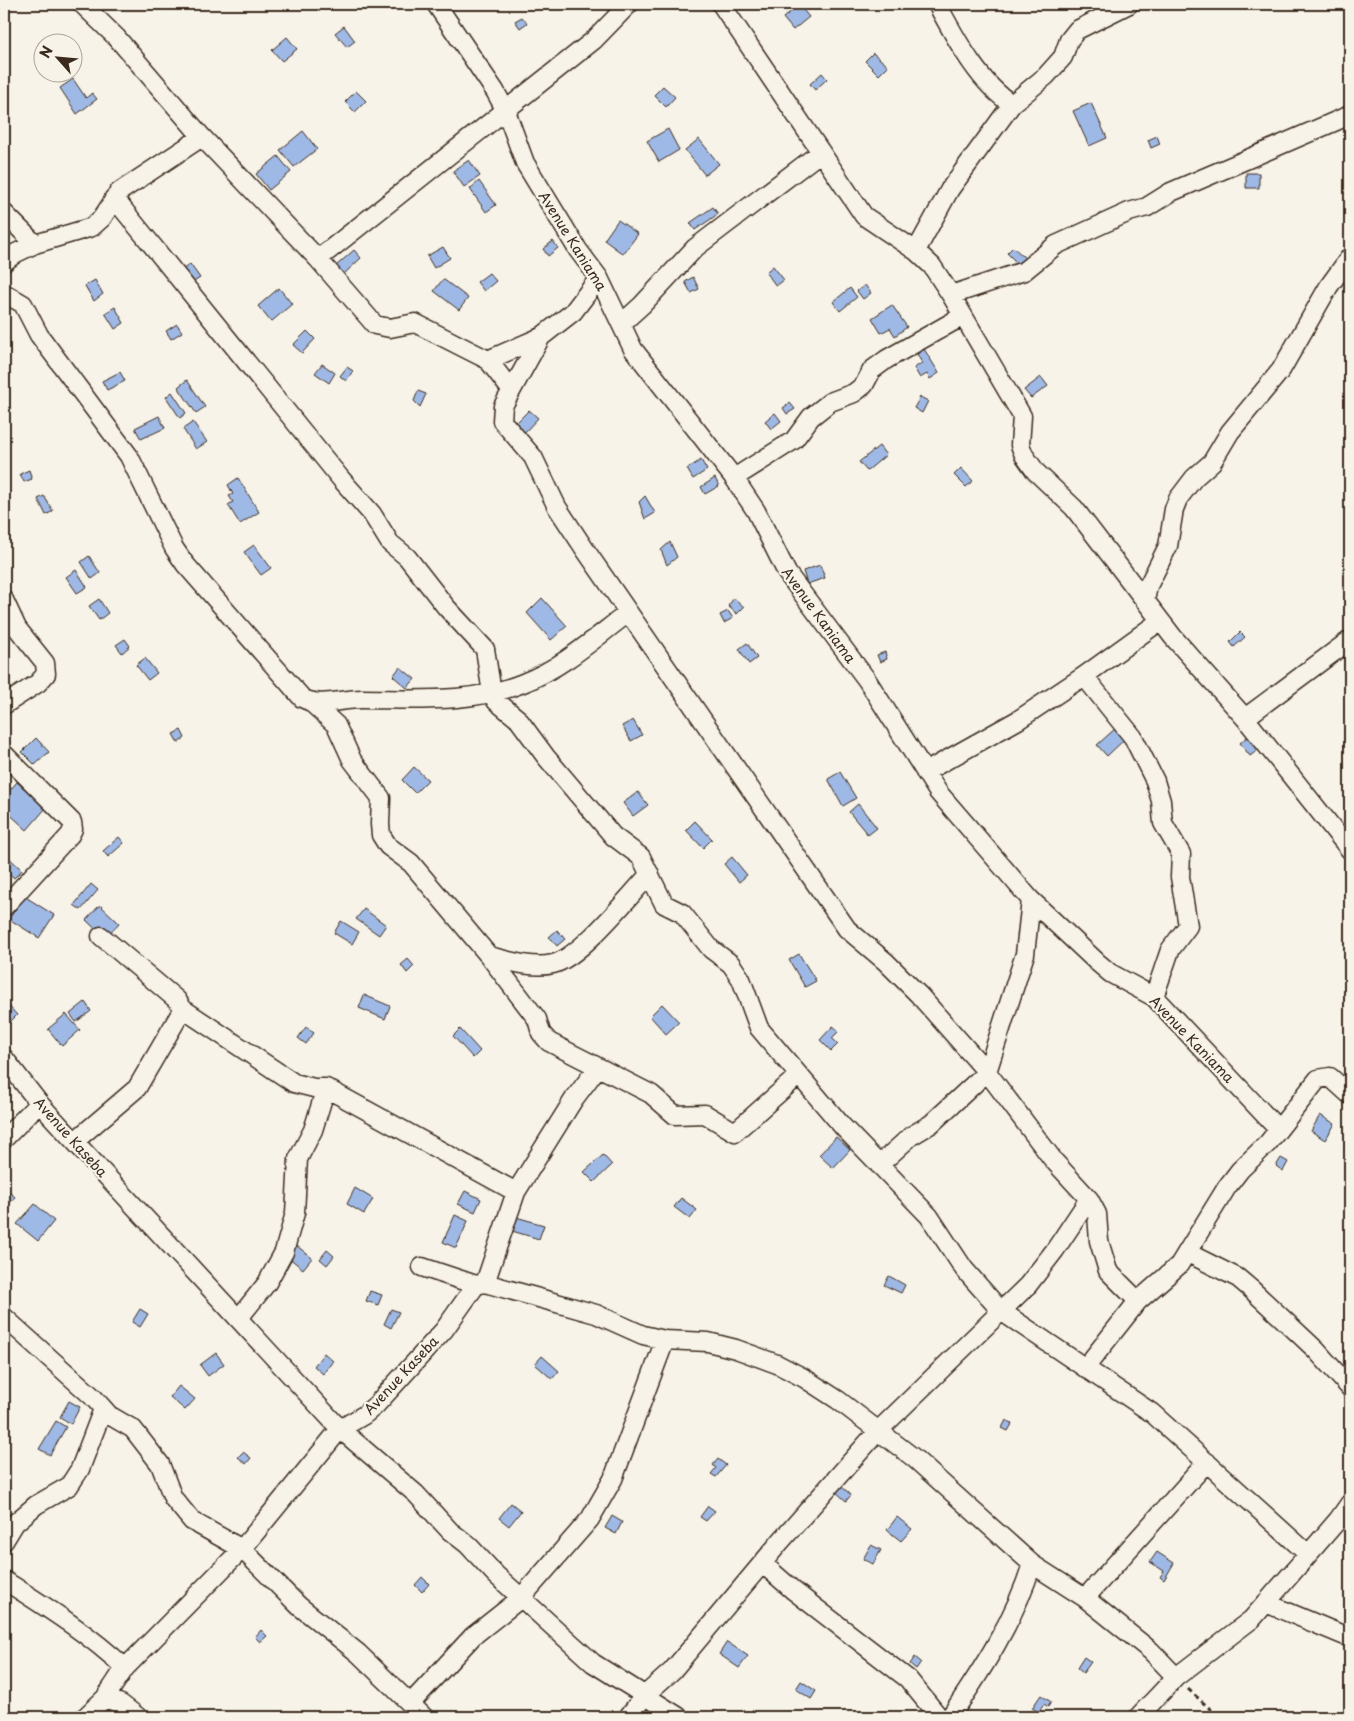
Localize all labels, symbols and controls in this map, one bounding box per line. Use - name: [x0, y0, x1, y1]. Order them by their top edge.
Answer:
- north arrow: [32, 32, 82, 82]
- text: N: [34, 42, 58, 62]
- street label: Avenue Kaniama: [534, 187, 612, 295]
- street label: Avenue Kaniama: [777, 563, 861, 667]
- street label: Avenue Kaniama: [1145, 991, 1239, 1087]
- street label: Avenue Kaseba: [29, 1092, 113, 1182]
- street label: Avenue Kaseba: [359, 1331, 443, 1419]

